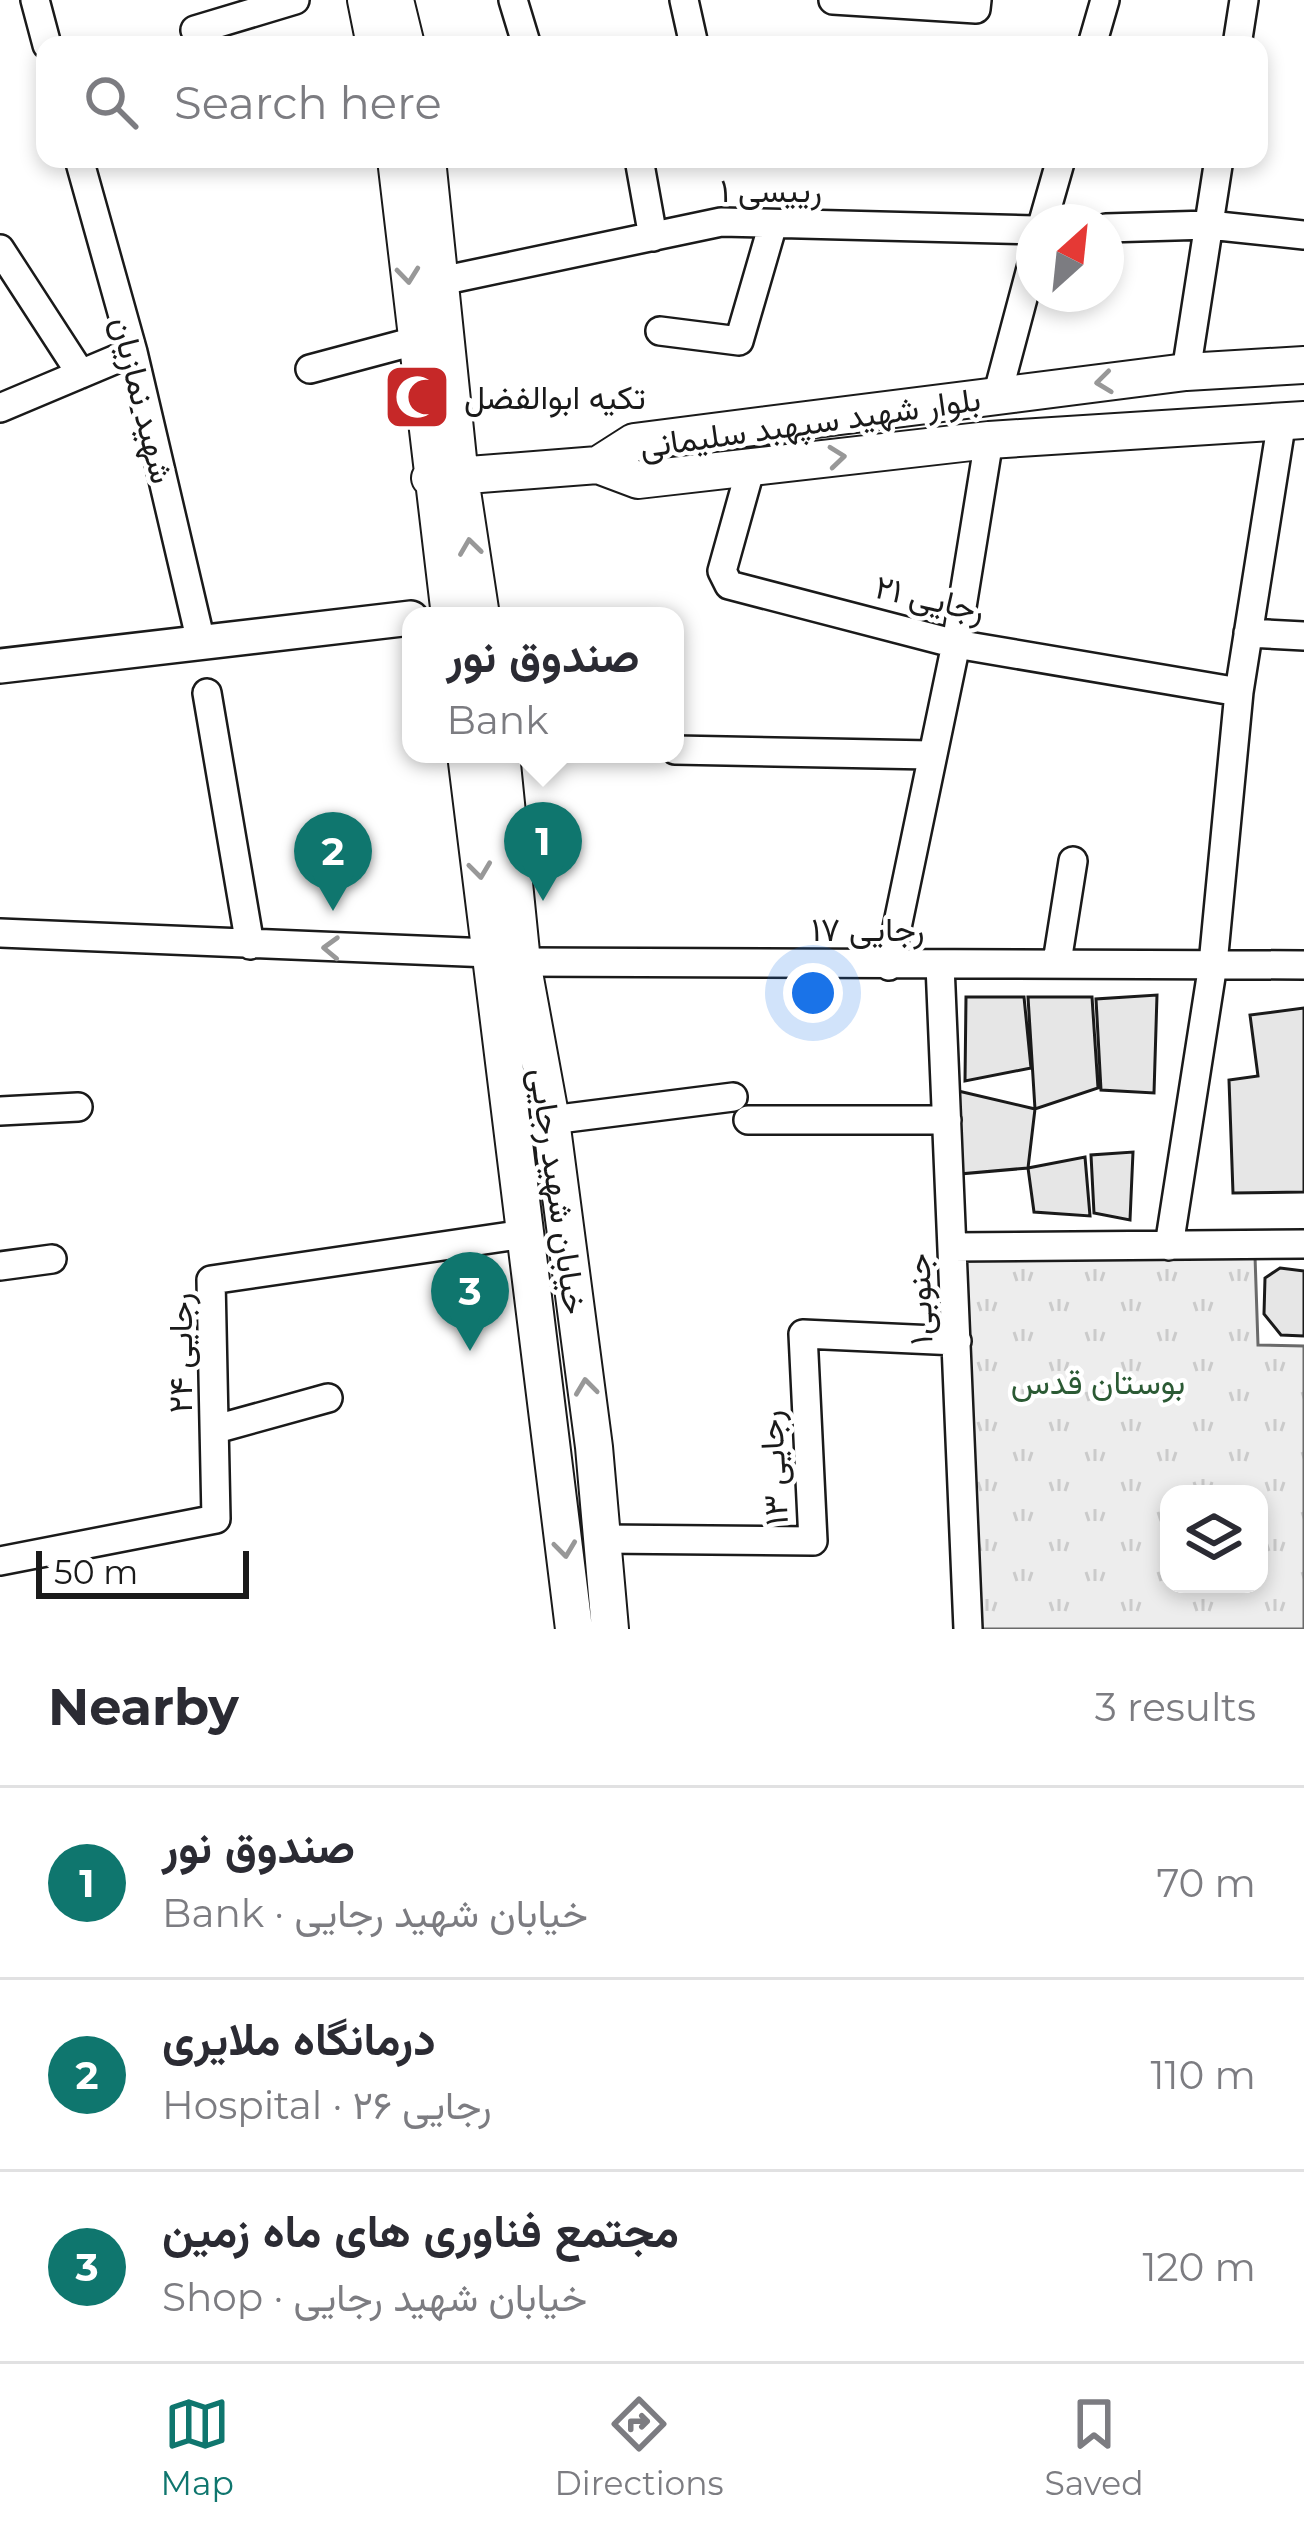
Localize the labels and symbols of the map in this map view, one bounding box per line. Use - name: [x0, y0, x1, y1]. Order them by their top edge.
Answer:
- street label: رییسی ۱: [720, 170, 822, 211]
- north arrow: [1016, 204, 1124, 312]
- one-way arrow: [395, 266, 420, 285]
- street label: شهید نمازیان: [102, 313, 183, 488]
- mosque icon: تکیه ابوالفضل: [382, 362, 452, 432]
- one-way arrow: [1094, 369, 1114, 395]
- place label: تکیه ابوالفضل: [464, 377, 646, 418]
- street label: بلوار شهید سپهبد سلیمانی: [637, 378, 983, 469]
- one-way arrow: [827, 444, 847, 470]
- one-way arrow: [459, 537, 484, 557]
- street label: رجایی ۲۱: [871, 566, 989, 631]
- pin: 1: [504, 802, 582, 901]
- pin: 2: [294, 812, 372, 911]
- one-way arrow: [466, 860, 492, 880]
- street label: رجایی ۱۷: [811, 909, 925, 950]
- one-way arrow: [321, 935, 340, 961]
- your location: [783, 963, 843, 1023]
- street label: خیابان شهید رجایی: [521, 1065, 596, 1317]
- pin: 3: [431, 1252, 509, 1351]
- street label: جنوبی۱: [897, 1252, 942, 1345]
- street label: رجایی ۲۴: [160, 1293, 201, 1413]
- park label: بوستان قدس: [1011, 1362, 1185, 1403]
- one-way arrow: [574, 1377, 600, 1397]
- street label: رجایی ۱۳: [750, 1409, 797, 1527]
- one-way arrow: [552, 1540, 577, 1559]
- scale bar: [36, 1545, 249, 1598]

